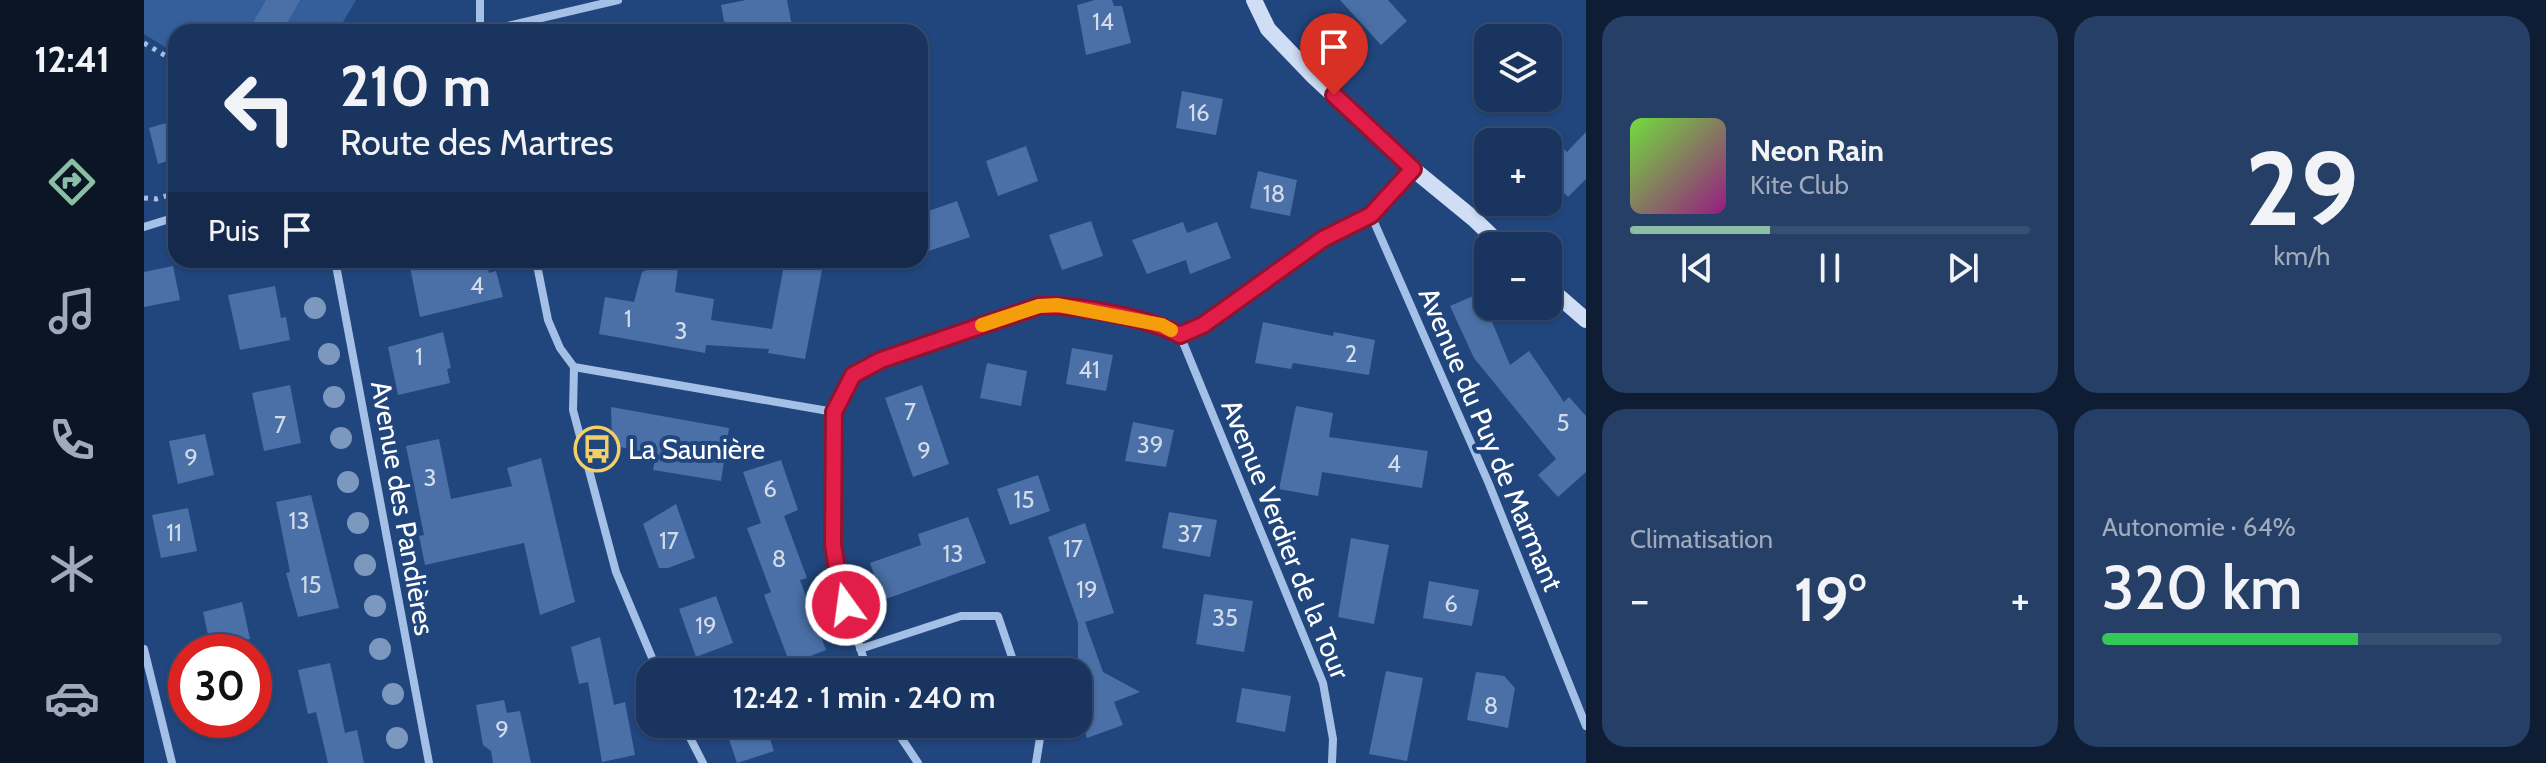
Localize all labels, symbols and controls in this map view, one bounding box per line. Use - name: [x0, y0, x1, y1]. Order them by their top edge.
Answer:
- house number: 14: [1092, 7, 1114, 36]
- pin: [1300, 13, 1368, 95]
- map controls: [1474, 24, 1562, 320]
- button: layers: [1474, 24, 1562, 112]
- icon: arrive: [1312, 25, 1356, 69]
- text: 12:41: [34, 37, 110, 81]
- text: 210 m: [340, 52, 491, 120]
- icon: left: [208, 56, 312, 160]
- house number: 16: [1188, 98, 1210, 127]
- text: Route des Martres: [340, 120, 614, 164]
- text: 29: [2245, 125, 2359, 251]
- button: +: [1474, 128, 1562, 216]
- text: Neon Rain: [1750, 132, 1884, 169]
- icon: directions: [44, 154, 100, 210]
- text: Kite Club: [1750, 169, 1849, 201]
- house number: 18: [1263, 179, 1285, 208]
- icon: arrive: [275, 208, 319, 252]
- text: Puis: [208, 212, 259, 249]
- button: −: [1474, 232, 1562, 320]
- text: km/h: [2274, 240, 2330, 272]
- icon: previous: [1675, 246, 1719, 290]
- icon: pause: [1808, 246, 1852, 290]
- icon: next: [1941, 246, 1985, 290]
- house number: 4: [470, 271, 484, 300]
- street label: Avenue du Puy de Marmant: [1412, 282, 1570, 596]
- icon: music: [44, 283, 100, 339]
- house number: 1: [624, 304, 632, 333]
- house number: 3: [675, 316, 687, 345]
- house number: 2: [1345, 339, 1357, 368]
- house number: 1: [415, 342, 423, 371]
- house number: 41: [1078, 355, 1100, 384]
- street label: Avenue des Pandières: [364, 378, 442, 638]
- street label: Avenue Verdier de la Tour: [1214, 394, 1358, 684]
- house number: 7: [904, 397, 916, 426]
- house number: 5: [1557, 408, 1569, 437]
- house number: 7: [274, 410, 286, 439]
- icon: phone: [44, 412, 100, 468]
- bus stop icon: La Saunière: [573, 425, 621, 473]
- house number: 39: [1137, 430, 1163, 459]
- place label: La Saunière: [628, 432, 765, 466]
- house number: 9: [917, 436, 931, 465]
- house number: 9: [184, 443, 198, 472]
- house number: 4: [1387, 449, 1401, 478]
- house number: 3: [424, 463, 436, 492]
- house number: 6: [763, 474, 777, 503]
- house number: 15: [1014, 485, 1034, 514]
- house number: 13: [289, 506, 309, 535]
- text: Autonomie · 64%: [2102, 511, 2296, 543]
- house number: 11: [166, 518, 182, 547]
- house number: 37: [1177, 519, 1203, 548]
- text: Climatisation: [1630, 523, 1773, 555]
- house number: 17: [659, 526, 679, 555]
- house number: 17: [1063, 534, 1083, 563]
- house number: 13: [943, 539, 963, 568]
- icon: climate: [44, 541, 100, 597]
- house number: 8: [772, 544, 786, 573]
- text: 320 km: [2102, 551, 2302, 624]
- position arrow: [804, 563, 888, 647]
- text: 19°: [1794, 563, 1866, 636]
- house number: 15: [301, 570, 321, 599]
- text: −: [1630, 573, 1649, 626]
- text: +: [2011, 573, 2030, 626]
- house number: 19: [1076, 575, 1098, 604]
- house number: 6: [1444, 589, 1458, 618]
- house number: 35: [1212, 603, 1238, 632]
- house number: 19: [695, 611, 717, 640]
- speed limit sign: 30: [168, 634, 272, 738]
- icon: car: [44, 670, 100, 726]
- text: 12:42 · 1 min · 240 m: [733, 679, 995, 716]
- house number: 8: [1484, 691, 1498, 720]
- house number: 9: [495, 715, 509, 744]

